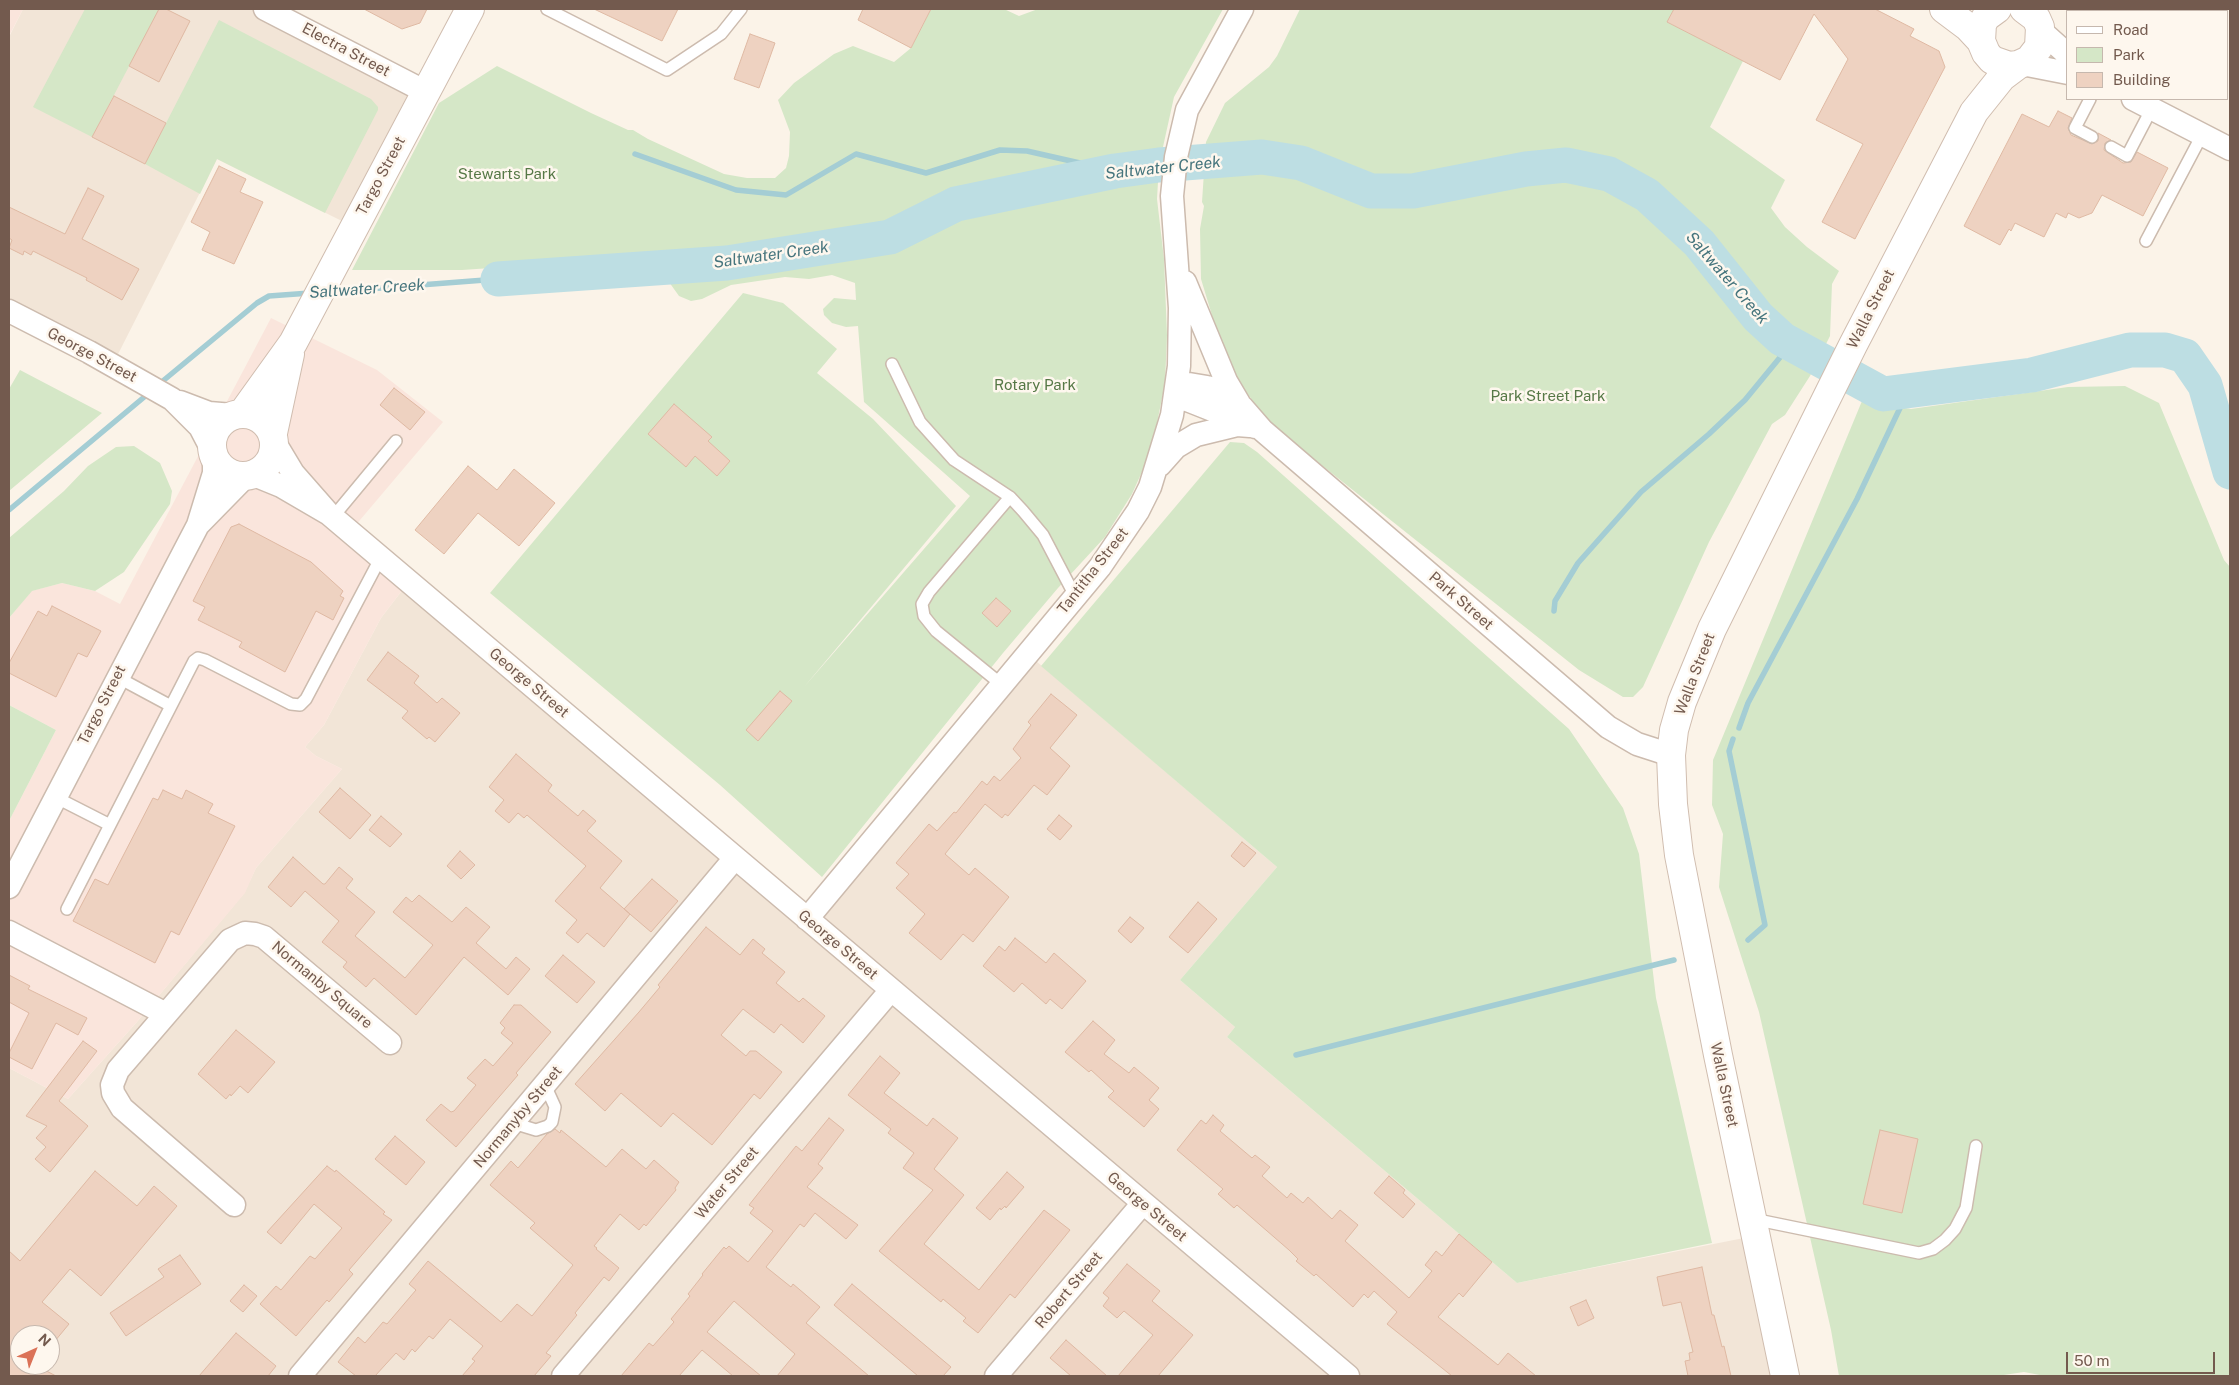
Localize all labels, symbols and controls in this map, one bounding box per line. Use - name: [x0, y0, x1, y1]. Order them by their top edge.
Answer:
- legend: [2066, 10, 2229, 100]
- street label: Electra Street: [299, 19, 393, 81]
- text: Road: [2113, 21, 2149, 38]
- text: Park: [2113, 46, 2145, 63]
- text: Building: [2113, 71, 2171, 88]
- street label: Targo Street: [353, 133, 409, 219]
- water label: Saltwater Creek: [1104, 152, 1222, 184]
- park label: Stewarts Park: [458, 165, 556, 183]
- water label: Saltwater Creek: [1682, 228, 1772, 328]
- water label: Saltwater Creek: [712, 237, 830, 273]
- street label: Walla Street: [1843, 266, 1899, 352]
- water label: Saltwater Creek: [308, 275, 426, 303]
- street label: George Street: [44, 324, 140, 386]
- park label: Rotary Park: [994, 376, 1076, 394]
- park label: Park Street Park: [1490, 387, 1606, 405]
- street label: Tantitha Street: [1054, 524, 1132, 618]
- street label: Park Street: [1425, 568, 1497, 634]
- street label: Walla Street: [1671, 630, 1719, 718]
- street label: George Street: [485, 644, 573, 722]
- street label: Targo Street: [74, 662, 130, 748]
- street label: George Street: [794, 906, 882, 984]
- street label: Normanby Square: [268, 938, 376, 1032]
- street label: Walla Street: [1706, 1041, 1742, 1129]
- street label: Normanyby Street: [470, 1062, 566, 1172]
- street label: Water Street: [691, 1143, 763, 1223]
- street label: George Street: [1103, 1168, 1191, 1246]
- street label: Robert Street: [1032, 1248, 1106, 1332]
- north arrow: [10, 1325, 60, 1375]
- text: N: [35, 1330, 54, 1349]
- scale bar: [2069, 1342, 2218, 1374]
- text: 50 m: [2074, 1352, 2109, 1369]

